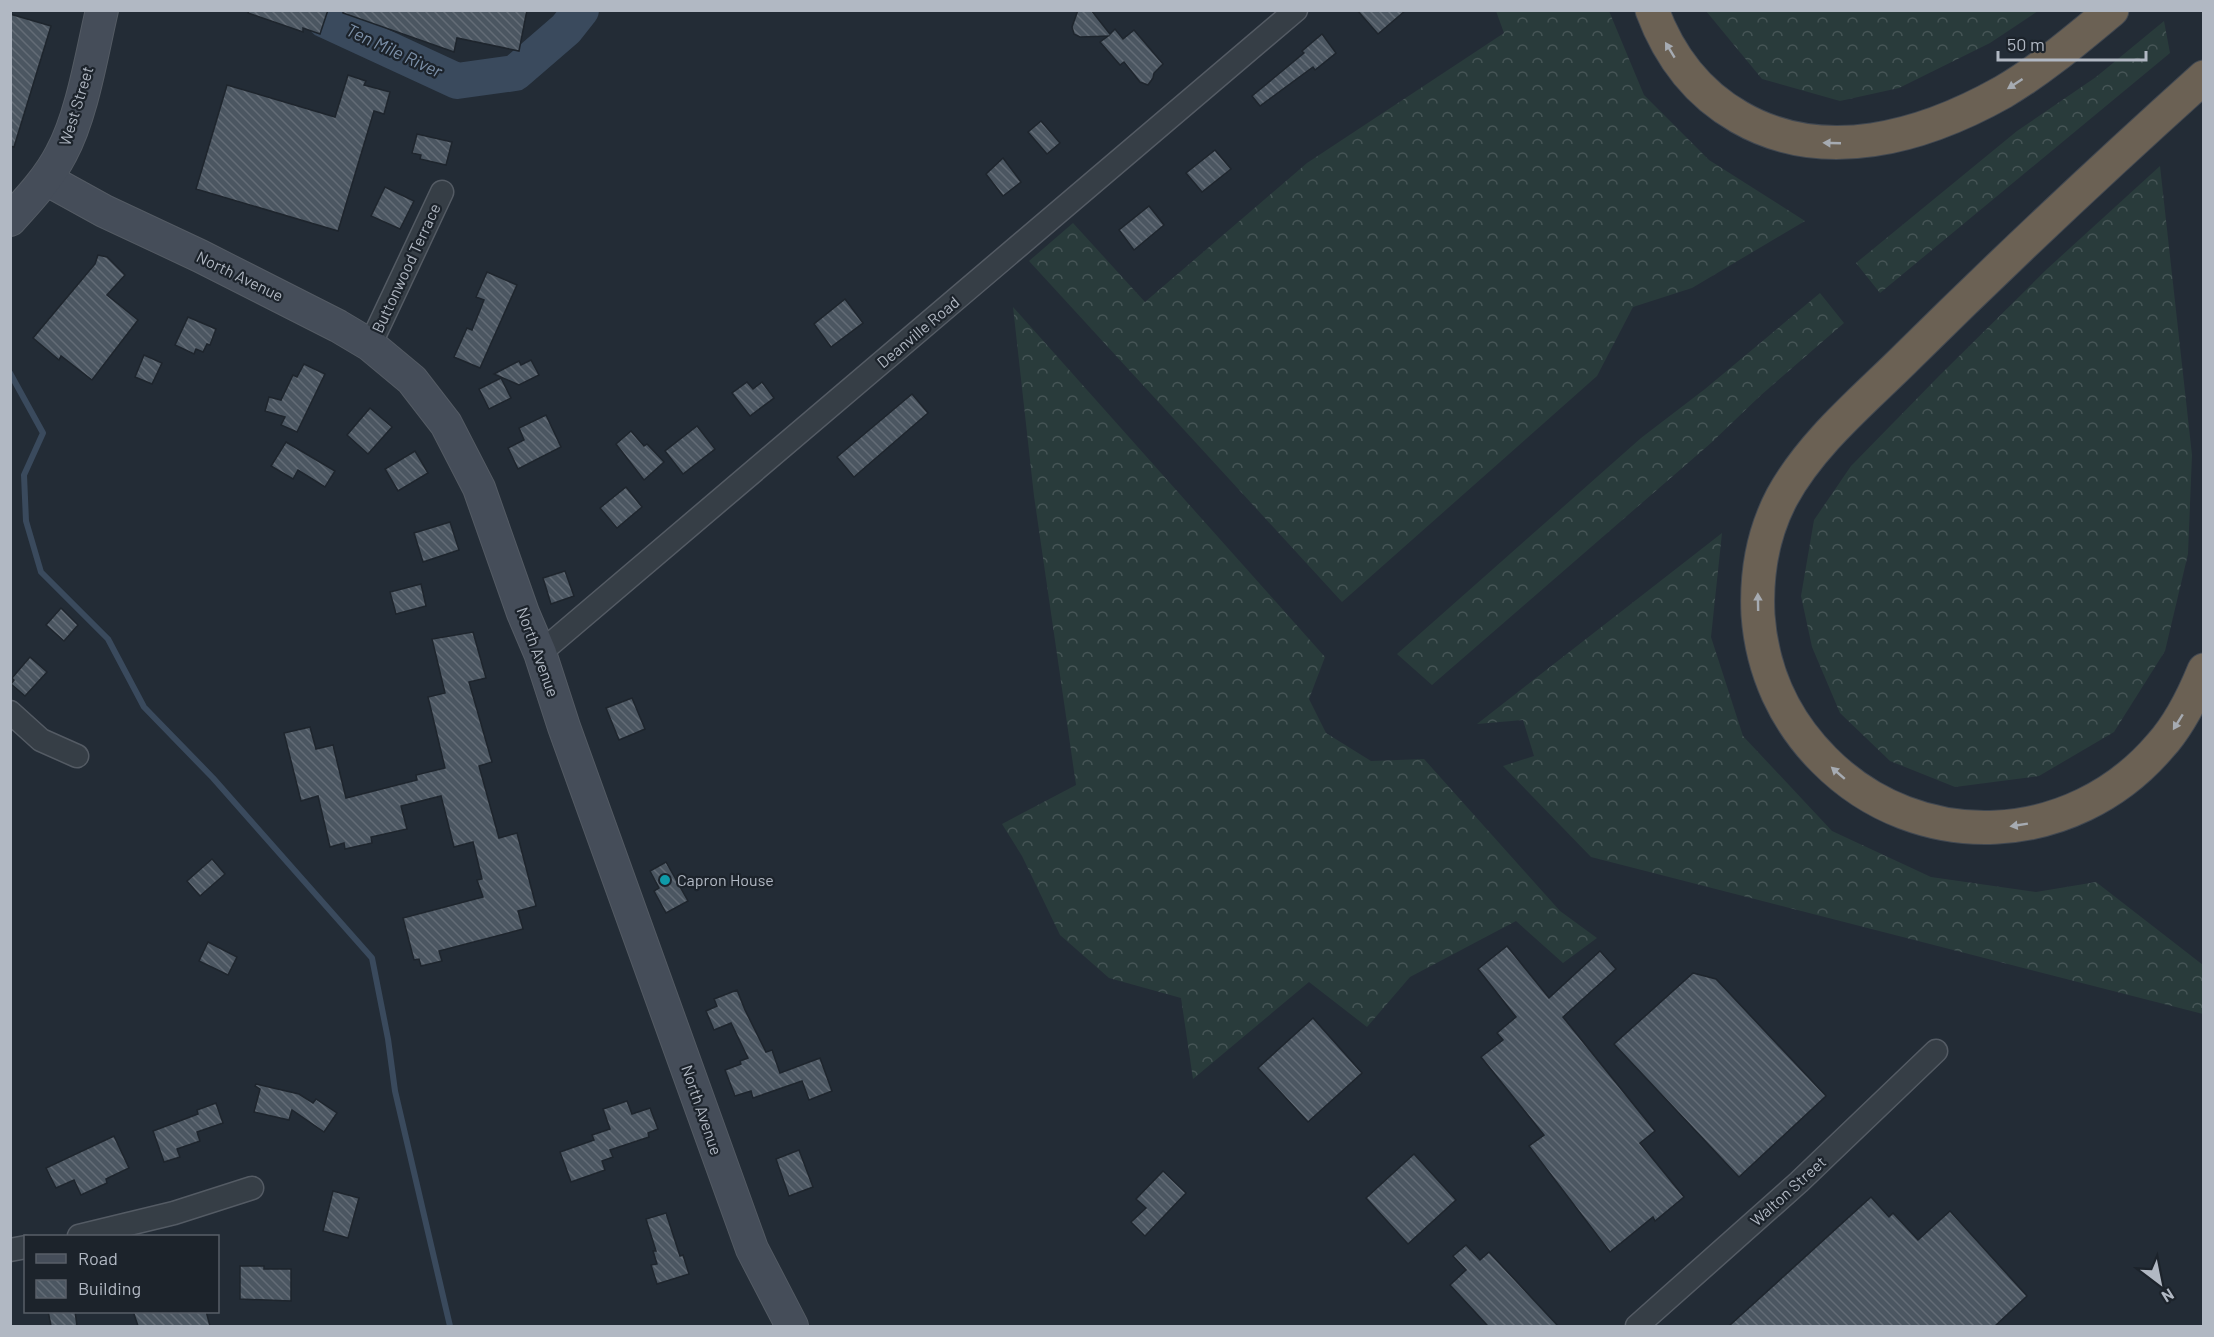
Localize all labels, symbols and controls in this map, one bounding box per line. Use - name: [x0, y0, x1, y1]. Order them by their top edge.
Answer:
- water label: Ten Mile River: [343, 18, 447, 82]
- scale bar: [1998, 24, 2146, 62]
- text: 50 m: [2007, 33, 2045, 55]
- one-way arrow: [1665, 42, 1676, 58]
- street label: West Street: [54, 64, 97, 148]
- one-way arrow: [2007, 78, 2023, 89]
- one-way arrow: [1823, 139, 1842, 148]
- street label: Buttonwood Terrace: [367, 200, 444, 336]
- street label: North Avenue: [194, 246, 287, 305]
- street label: Deanville Road: [873, 292, 963, 371]
- one-way arrow: [1753, 593, 1763, 612]
- street label: North Avenue: [513, 604, 563, 699]
- one-way arrow: [2172, 714, 2183, 730]
- one-way arrow: [1831, 767, 1846, 780]
- one-way arrow: [2010, 821, 2029, 830]
- place label: Capron House: [677, 870, 774, 889]
- marker: Capron House: [658, 873, 672, 887]
- street label: North Avenue: [678, 1062, 727, 1157]
- street label: Walton Street: [1746, 1152, 1829, 1229]
- legend: [24, 1235, 219, 1313]
- text: Road: [78, 1247, 118, 1269]
- north arrow: [2130, 1253, 2190, 1313]
- text: Building: [78, 1277, 141, 1299]
- text: N: [2159, 1285, 2178, 1307]

